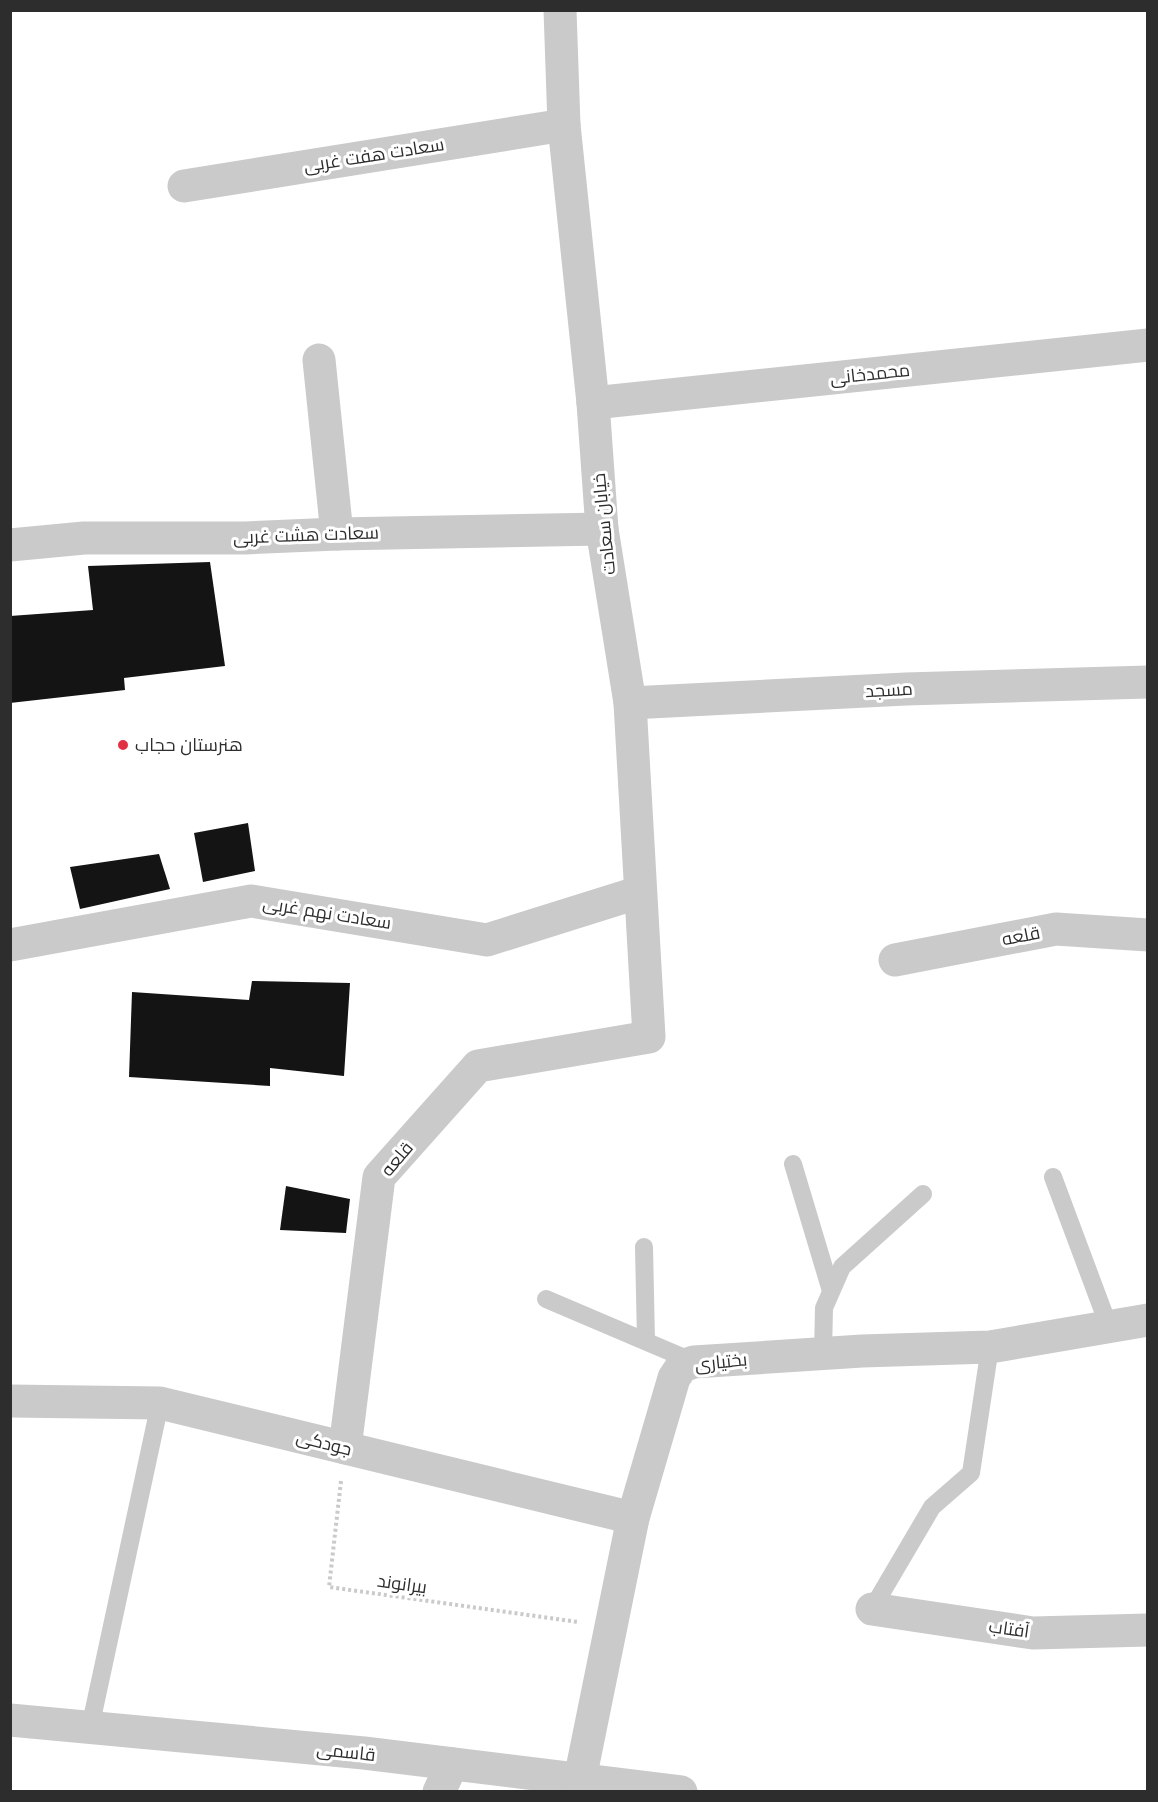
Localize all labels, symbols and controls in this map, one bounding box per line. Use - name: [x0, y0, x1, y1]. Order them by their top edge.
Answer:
- street label: سعادت هفت غربی: [302, 134, 446, 177]
- street label: محمدخانی: [829, 360, 911, 389]
- street label: خیابان سعادت: [589, 472, 620, 576]
- street label: سعادت هشت غربی: [233, 522, 379, 549]
- street label: مسجد: [865, 679, 913, 701]
- place label: هنرستان حجاب: [135, 735, 243, 756]
- marker: هنرستان حجاب: [116, 738, 130, 752]
- street label: سعادت نهم غربی: [261, 893, 393, 935]
- street label: قلعه: [1000, 923, 1042, 949]
- street label: قلعه: [377, 1138, 417, 1180]
- street label: بختیاری: [694, 1349, 748, 1376]
- street label: جودکی: [294, 1426, 354, 1460]
- street label: بیرانوند: [376, 1571, 428, 1598]
- street label: آفتاب: [988, 1616, 1031, 1642]
- street label: قاسمی: [315, 1739, 376, 1766]

